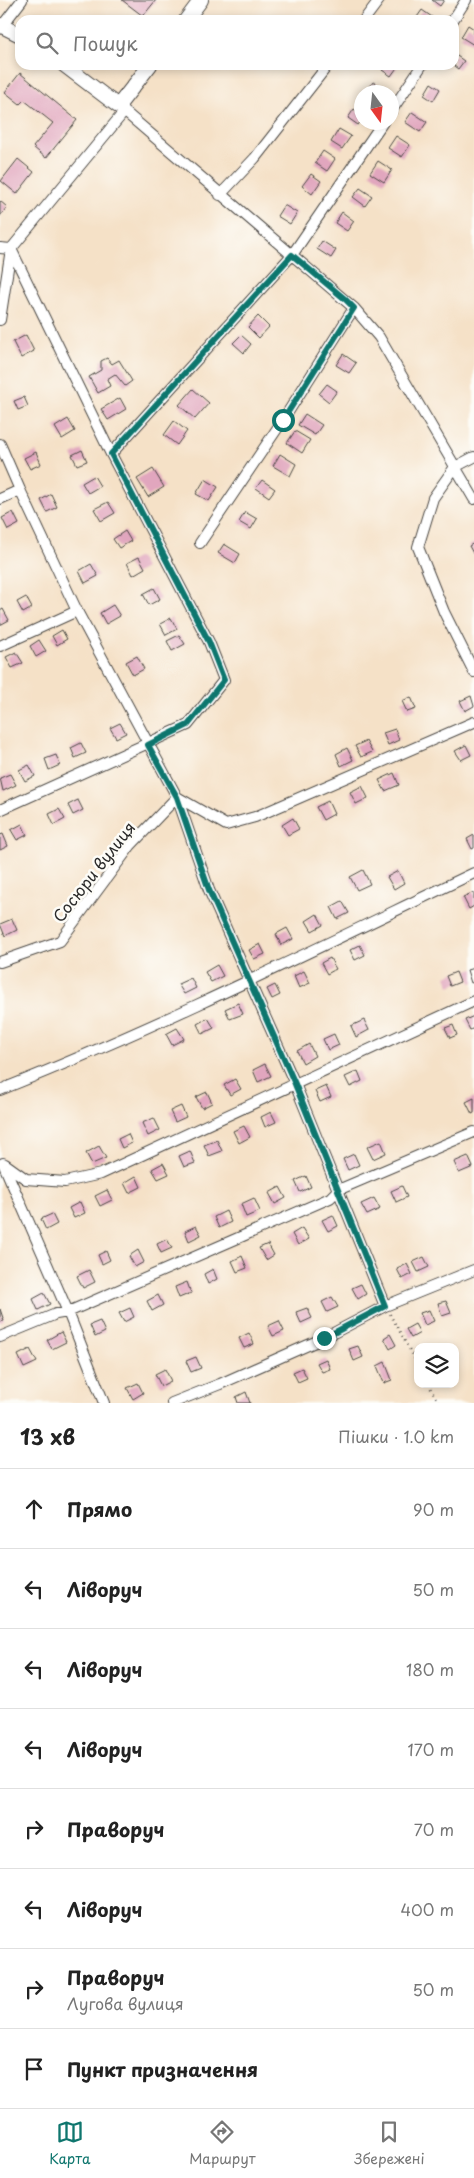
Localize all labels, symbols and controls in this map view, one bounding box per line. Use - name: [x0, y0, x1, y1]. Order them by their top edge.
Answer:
- search box: [15, 15, 459, 70]
- icon: search: [33, 29, 61, 57]
- text: Пошук: [73, 29, 138, 57]
- north arrow: [354, 85, 399, 130]
- route start: [272, 409, 295, 432]
- street label: Сосюри вулиця: [46, 816, 140, 927]
- route end: [313, 1327, 336, 1350]
- map controls: [414, 1343, 459, 1388]
- button: layers: [414, 1343, 459, 1388]
- text: 13 хв: [20, 1420, 75, 1452]
- text: Пішки · 1.0 km: [338, 1424, 454, 1448]
- icon: ahead: [20, 1495, 48, 1523]
- text: Прямо: [67, 1495, 132, 1523]
- text: 90 m: [413, 1497, 454, 1521]
- icon: left: [20, 1575, 48, 1603]
- text: Ліворуч: [67, 1575, 143, 1603]
- text: 50 m: [413, 1577, 454, 1601]
- icon: left: [20, 1655, 48, 1683]
- text: Ліворуч: [67, 1655, 143, 1683]
- text: 180 m: [406, 1657, 454, 1681]
- icon: left: [20, 1735, 48, 1763]
- text: Ліворуч: [67, 1735, 143, 1763]
- text: 170 m: [408, 1737, 454, 1761]
- icon: right: [20, 1815, 48, 1843]
- text: Праворуч: [67, 1815, 164, 1843]
- text: 70 m: [414, 1817, 454, 1841]
- icon: left: [20, 1895, 48, 1923]
- text: Ліворуч: [67, 1895, 143, 1923]
- text: 400 m: [401, 1897, 454, 1921]
- text: Праворуч: [67, 1963, 164, 1991]
- icon: right: [20, 1975, 48, 2003]
- text: 50 m: [413, 1977, 454, 2001]
- text: Лугова вулиця: [67, 1991, 184, 2015]
- icon: arrive: [20, 2055, 48, 2083]
- text: Пункт призначення: [67, 2055, 258, 2083]
- tab: Карта: [49, 2118, 90, 2169]
- tab: Маршрут: [189, 2118, 255, 2169]
- tab: Збережені: [354, 2118, 425, 2169]

